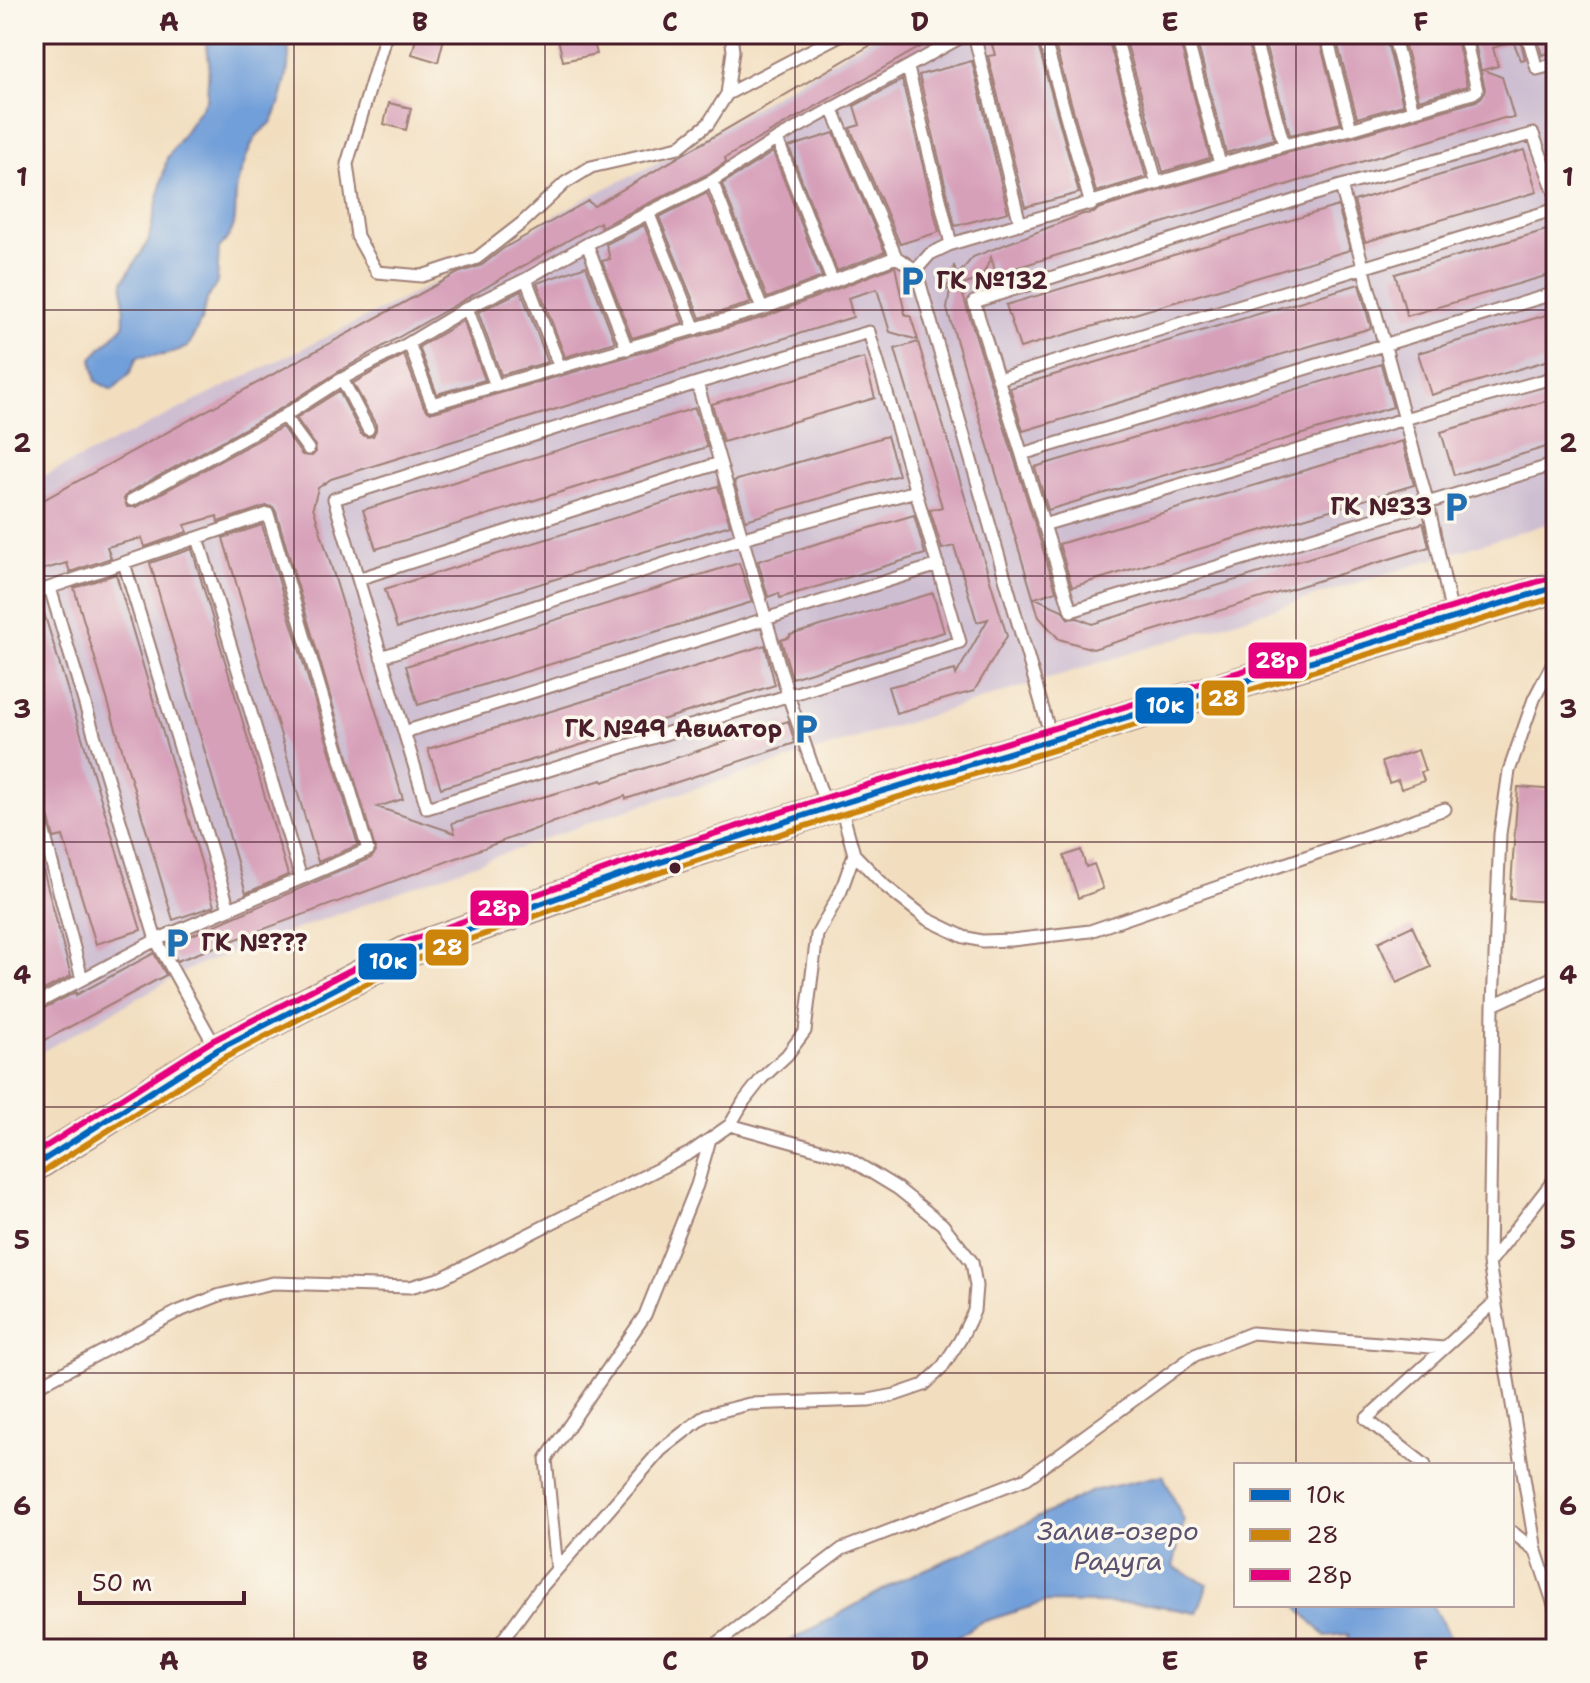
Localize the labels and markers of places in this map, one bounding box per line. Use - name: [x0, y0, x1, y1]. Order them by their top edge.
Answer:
- parking icon: ГК №132: [895, 264, 929, 298]
- place label: ГК №132: [936, 265, 1048, 297]
- parking icon: ГК №33: [1439, 490, 1473, 524]
- place label: ГК №33: [1330, 491, 1432, 523]
- parking icon: ГК №49 Авиатор: [789, 712, 823, 746]
- place label: ГК №49 Авиатор: [564, 713, 782, 745]
- unlabelled marker: [667, 860, 683, 876]
- parking icon: ГК №???: [160, 926, 194, 960]
- place label: ГК №???: [201, 927, 308, 959]

